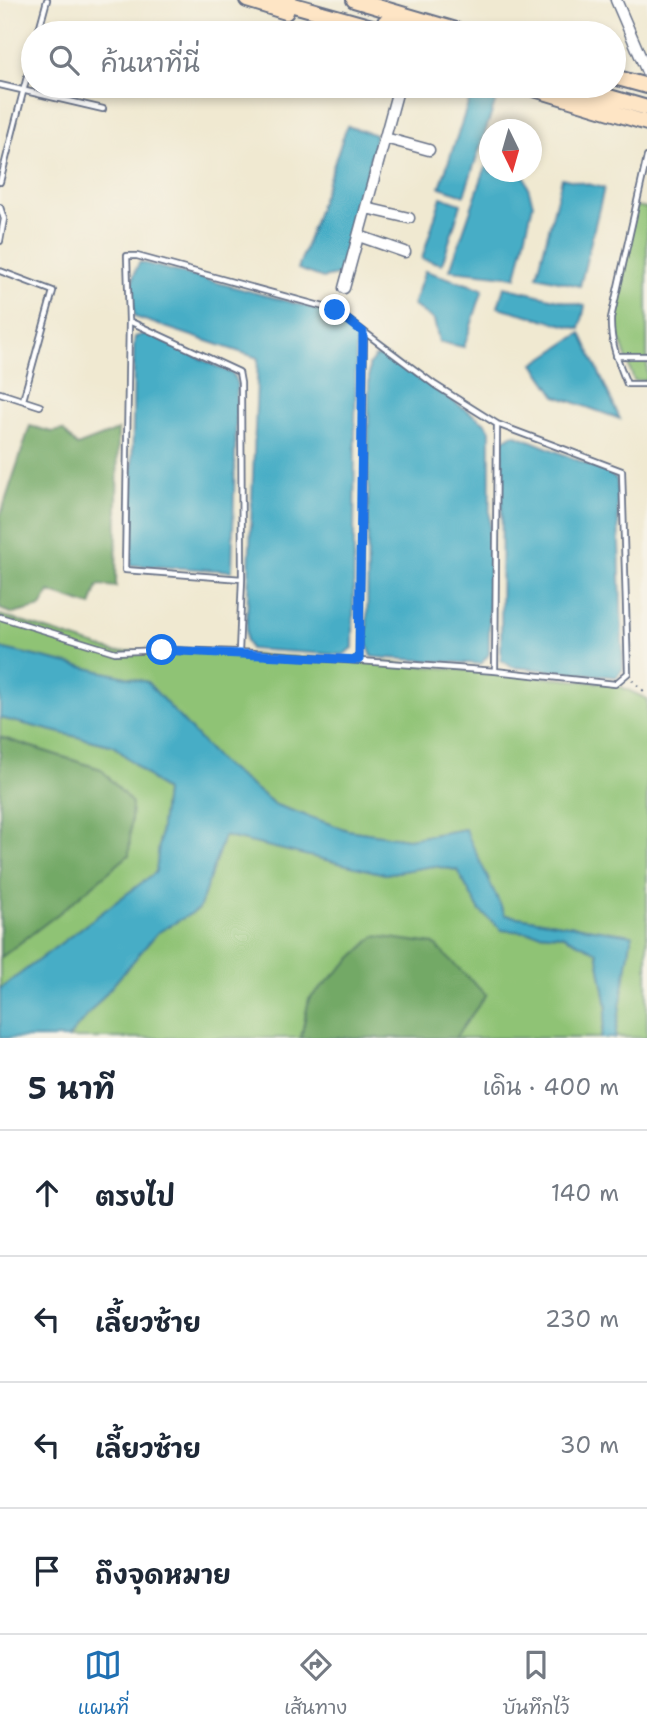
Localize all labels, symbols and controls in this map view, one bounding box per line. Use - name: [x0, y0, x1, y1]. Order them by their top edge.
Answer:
- search box: [21, 21, 626, 98]
- icon: search: [45, 41, 83, 79]
- text: ค้นหาที่นี่: [101, 45, 200, 80]
- north arrow: [479, 119, 542, 182]
- route end: [319, 294, 350, 325]
- route start: [146, 634, 177, 665]
- text: 5 นาที: [28, 1068, 115, 1109]
- text: เดิน · 400 m: [483, 1072, 619, 1102]
- icon: ahead: [28, 1174, 66, 1212]
- text: 140 m: [551, 1178, 619, 1208]
- text: ตรงไป: [95, 1179, 175, 1214]
- icon: left: [28, 1300, 66, 1338]
- text: 230 m: [545, 1304, 619, 1334]
- text: เลี้ยวซ้าย: [95, 1305, 201, 1340]
- icon: left: [28, 1426, 66, 1464]
- text: 30 m: [560, 1430, 619, 1460]
- text: เลี้ยวซ้าย: [95, 1431, 201, 1466]
- icon: arrive: [28, 1552, 66, 1590]
- text: ถึงจุดหมาย: [95, 1557, 231, 1592]
- tab: แผนที่: [78, 1646, 129, 1721]
- tab: เส้นทาง: [284, 1646, 347, 1721]
- tab: บันทึกไว้: [503, 1646, 569, 1721]

